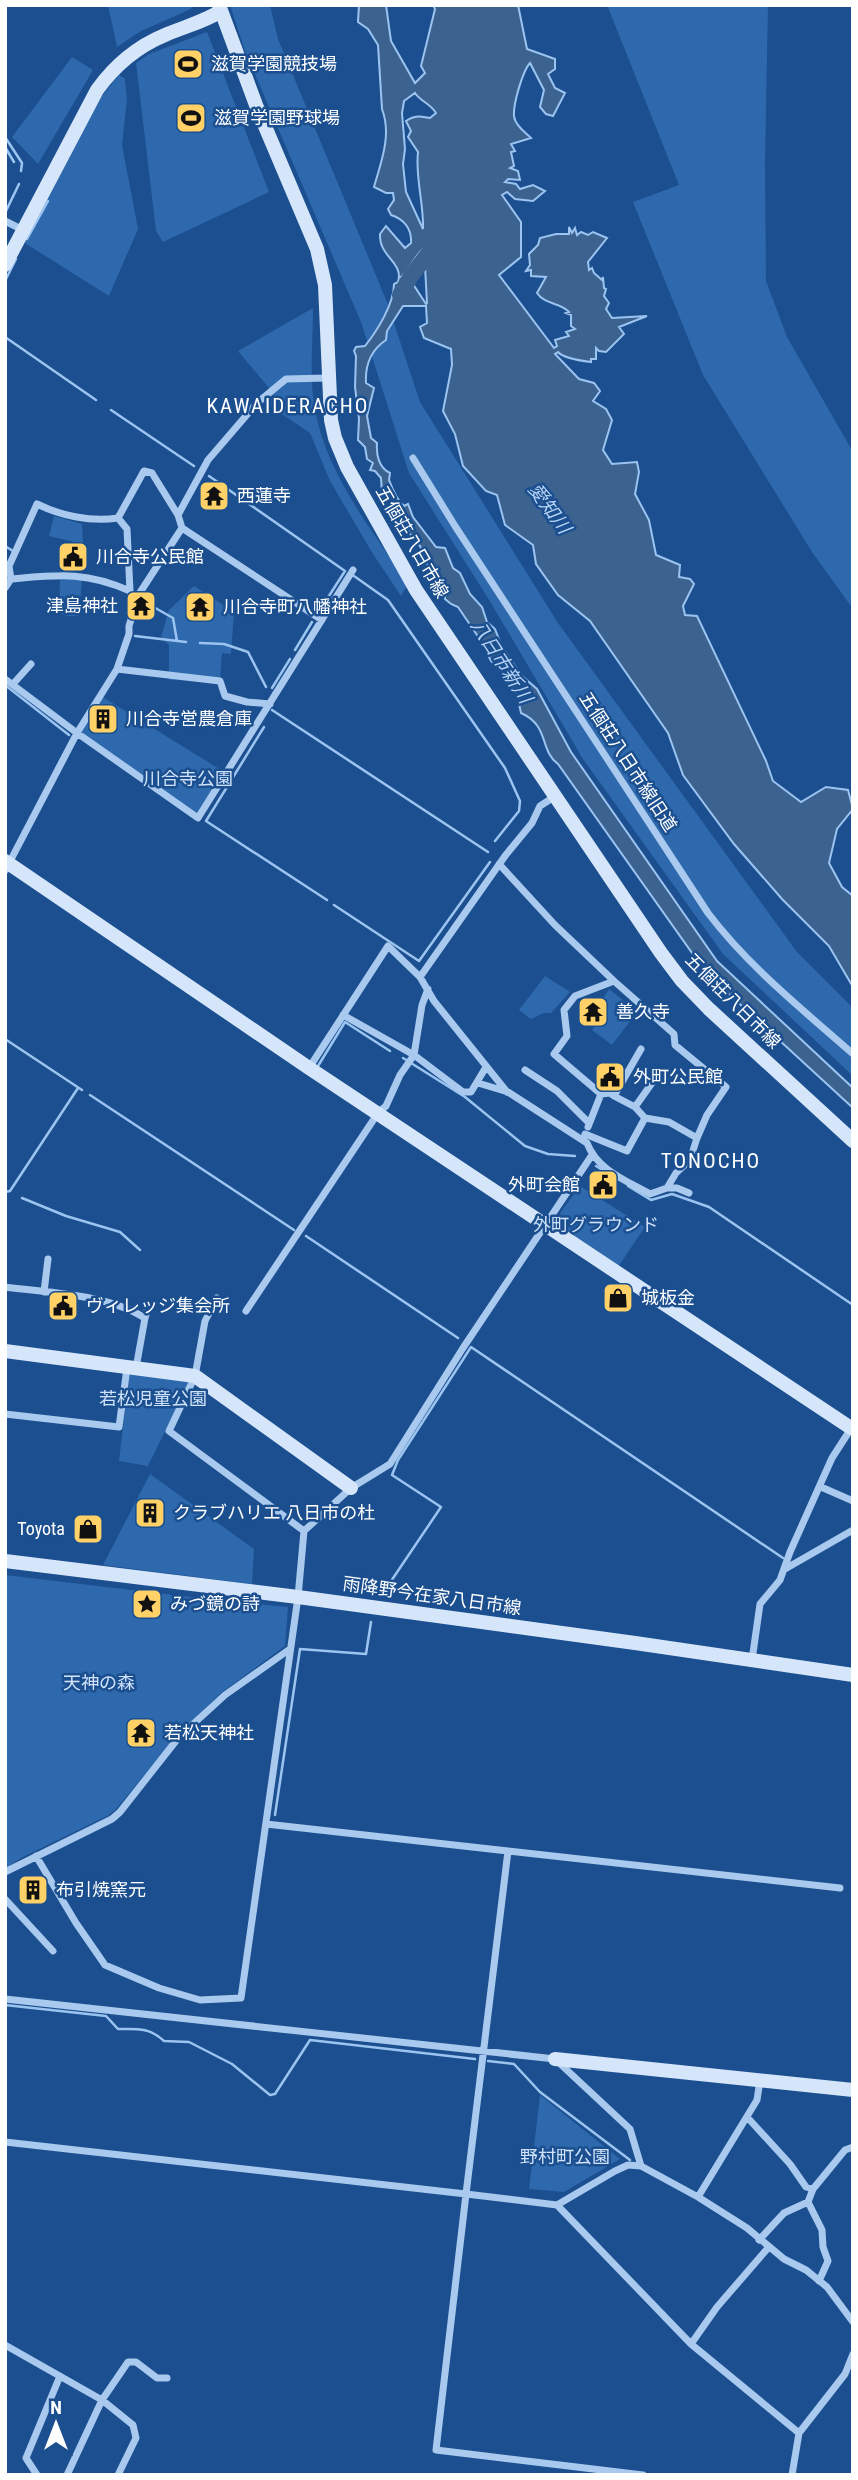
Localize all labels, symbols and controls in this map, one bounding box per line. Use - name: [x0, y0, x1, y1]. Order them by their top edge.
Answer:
- sports icon: 滋賀学園競技場: [171, 47, 205, 81]
- place label: 滋賀学園競技場: [211, 53, 337, 74]
- sports icon: 滋賀学園野球場: [174, 101, 208, 135]
- place label: 滋賀学園野球場: [214, 107, 340, 128]
- district label: KAWAIDERACHO: [207, 394, 369, 418]
- water label: 愛知川: [524, 478, 577, 540]
- temple icon: 西蓮寺: [197, 479, 231, 513]
- street label: 五個荘八日市線: [372, 482, 453, 602]
- place label: 西蓮寺: [237, 485, 291, 506]
- public building icon: 川合寺公民館: [56, 540, 90, 574]
- place label: 川合寺公民館: [96, 546, 204, 567]
- temple icon: 津島神社: [124, 589, 158, 623]
- temple icon: 川合寺町八幡神社: [183, 590, 217, 624]
- place label: 津島神社: [46, 595, 118, 616]
- place label: 川合寺町八幡神社: [223, 596, 367, 617]
- water label: 八日市新川: [466, 615, 538, 709]
- street label: 五個荘八日市線旧道: [575, 688, 681, 835]
- building icon: 川合寺営農倉庫: [86, 702, 120, 736]
- place label: 川合寺営農倉庫: [126, 708, 252, 729]
- park label: 川合寺公園: [143, 768, 233, 789]
- street label: 五個荘八日市線: [681, 949, 785, 1053]
- temple icon: 善久寺: [576, 995, 610, 1029]
- place label: 善久寺: [616, 1001, 670, 1022]
- public building icon: 外町公民館: [593, 1060, 627, 1094]
- place label: 外町公民館: [633, 1066, 723, 1087]
- district label: TONOCHO: [661, 1149, 761, 1173]
- public building icon: 外町会館: [586, 1168, 620, 1202]
- place label: 外町会館: [508, 1174, 580, 1195]
- park label: 外町グラウンド: [533, 1214, 659, 1235]
- shop icon: 城板金: [601, 1281, 635, 1315]
- place label: 城板金: [641, 1287, 695, 1308]
- public building icon: ヴィレッジ集会所: [46, 1289, 80, 1323]
- place label: ヴィレッジ集会所: [86, 1295, 230, 1316]
- park label: 若松児童公園: [99, 1388, 207, 1409]
- building icon: クラブハリエ 八日市の杜: [133, 1496, 167, 1530]
- place label: クラブハリエ 八日市の杜: [173, 1502, 375, 1523]
- shop icon: Toyota: [71, 1512, 105, 1546]
- place label: Toyota: [17, 1518, 65, 1539]
- street label: 雨降野今在家八日市線: [341, 1573, 523, 1618]
- place icon: みづ鏡の詩: [130, 1587, 164, 1621]
- place label: みづ鏡の詩: [170, 1593, 260, 1614]
- park label: 天神の森: [63, 1672, 135, 1693]
- temple icon: 若松天神社: [124, 1716, 158, 1750]
- place label: 若松天神社: [164, 1722, 254, 1743]
- building icon: 布引焼窯元: [16, 1873, 50, 1907]
- place label: 布引焼窯元: [56, 1879, 146, 1900]
- park label: 野村町公園: [520, 2146, 610, 2167]
- north arrow: [21, 2389, 91, 2459]
- text: N: [50, 2396, 62, 2419]

